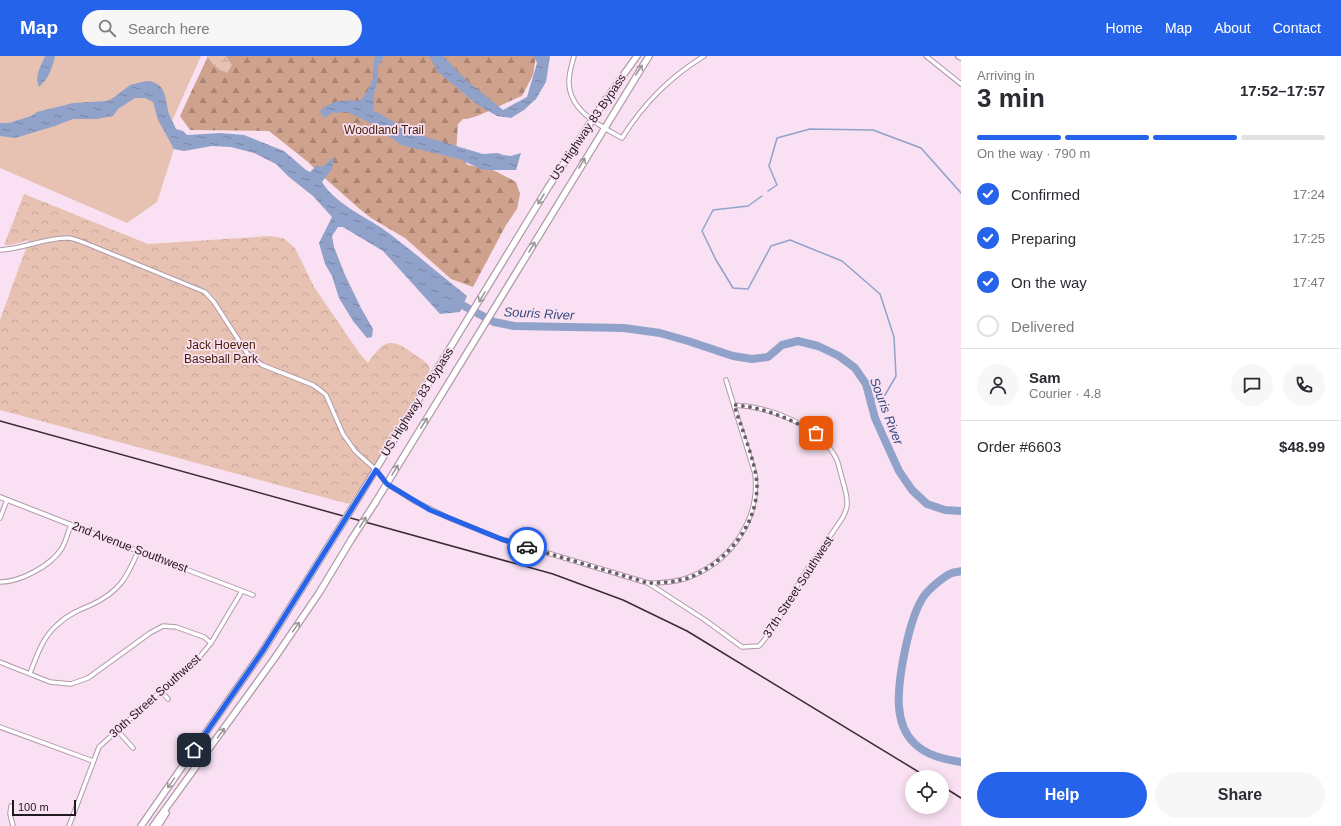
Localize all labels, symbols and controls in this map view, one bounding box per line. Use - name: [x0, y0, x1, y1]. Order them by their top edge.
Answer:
- search box: [82, 10, 362, 46]
- text: Map: [20, 17, 58, 38]
- icon: search: [96, 17, 118, 39]
- text: Search here: [128, 20, 210, 37]
- text: Home: [1106, 20, 1143, 36]
- text: Map: [1165, 20, 1192, 36]
- text: About: [1214, 20, 1251, 36]
- text: Contact: [1273, 20, 1321, 36]
- one-way arrow: [636, 64, 644, 76]
- text: Arriving in: [977, 68, 1035, 83]
- street label: US Highway 83 Bypass: [547, 71, 629, 183]
- text: 17:52–17:57: [1240, 82, 1325, 99]
- text: 3 min: [977, 83, 1045, 113]
- park label: Woodland Trail: [344, 123, 424, 137]
- text: On the way · 790 m: [977, 146, 1090, 161]
- one-way arrow: [579, 157, 587, 169]
- icon: check: [977, 183, 999, 205]
- text: Confirmed: [1011, 186, 1080, 203]
- text: 17:24: [1292, 187, 1325, 202]
- one-way arrow: [537, 193, 545, 205]
- icon: check: [977, 227, 999, 249]
- text: Preparing: [1011, 230, 1076, 247]
- text: 17:25: [1292, 231, 1325, 246]
- one-way arrow: [528, 242, 536, 253]
- icon: check: [977, 271, 999, 293]
- text: On the way: [1011, 274, 1087, 291]
- text: 17:47: [1292, 275, 1325, 290]
- one-way arrow: [477, 291, 485, 303]
- water label: Souris River: [503, 304, 575, 323]
- text: Delivered: [1011, 318, 1074, 335]
- park label: Jack Hoeven Baseball Park: [184, 338, 259, 366]
- street label: US Highway 83 Bypass: [378, 345, 456, 459]
- button: person: [977, 364, 1019, 406]
- button: chat: [1231, 364, 1273, 406]
- button: phone: [1283, 364, 1325, 406]
- text: Sam: [1029, 369, 1061, 386]
- water label: Souris River: [867, 375, 906, 448]
- text: Courier · 4.8: [1029, 386, 1101, 401]
- pin: [799, 416, 833, 450]
- one-way arrow: [420, 417, 428, 429]
- icon: bag: [805, 422, 827, 444]
- text: Order #6603: [977, 438, 1061, 455]
- text: $48.99: [1279, 438, 1325, 455]
- one-way arrow: [391, 465, 399, 476]
- one-way arrow: [359, 517, 367, 528]
- street label: 2nd Avenue Southwest: [70, 519, 190, 576]
- courier: [507, 527, 547, 567]
- street label: 37th Street Southwest: [760, 533, 836, 640]
- icon: car: [516, 536, 538, 558]
- one-way arrow: [292, 622, 300, 633]
- street label: 30th Street Southwest: [106, 651, 204, 741]
- one-way arrow: [217, 728, 225, 739]
- pin: [177, 733, 211, 767]
- icon: home: [183, 739, 205, 761]
- map controls: [905, 770, 949, 814]
- button: locate: [905, 770, 949, 814]
- button: Help: [977, 772, 1147, 818]
- button: Share: [1155, 772, 1325, 818]
- one-way arrow: [167, 777, 175, 788]
- scale bar: [12, 798, 76, 817]
- text: 100 m: [18, 801, 49, 813]

